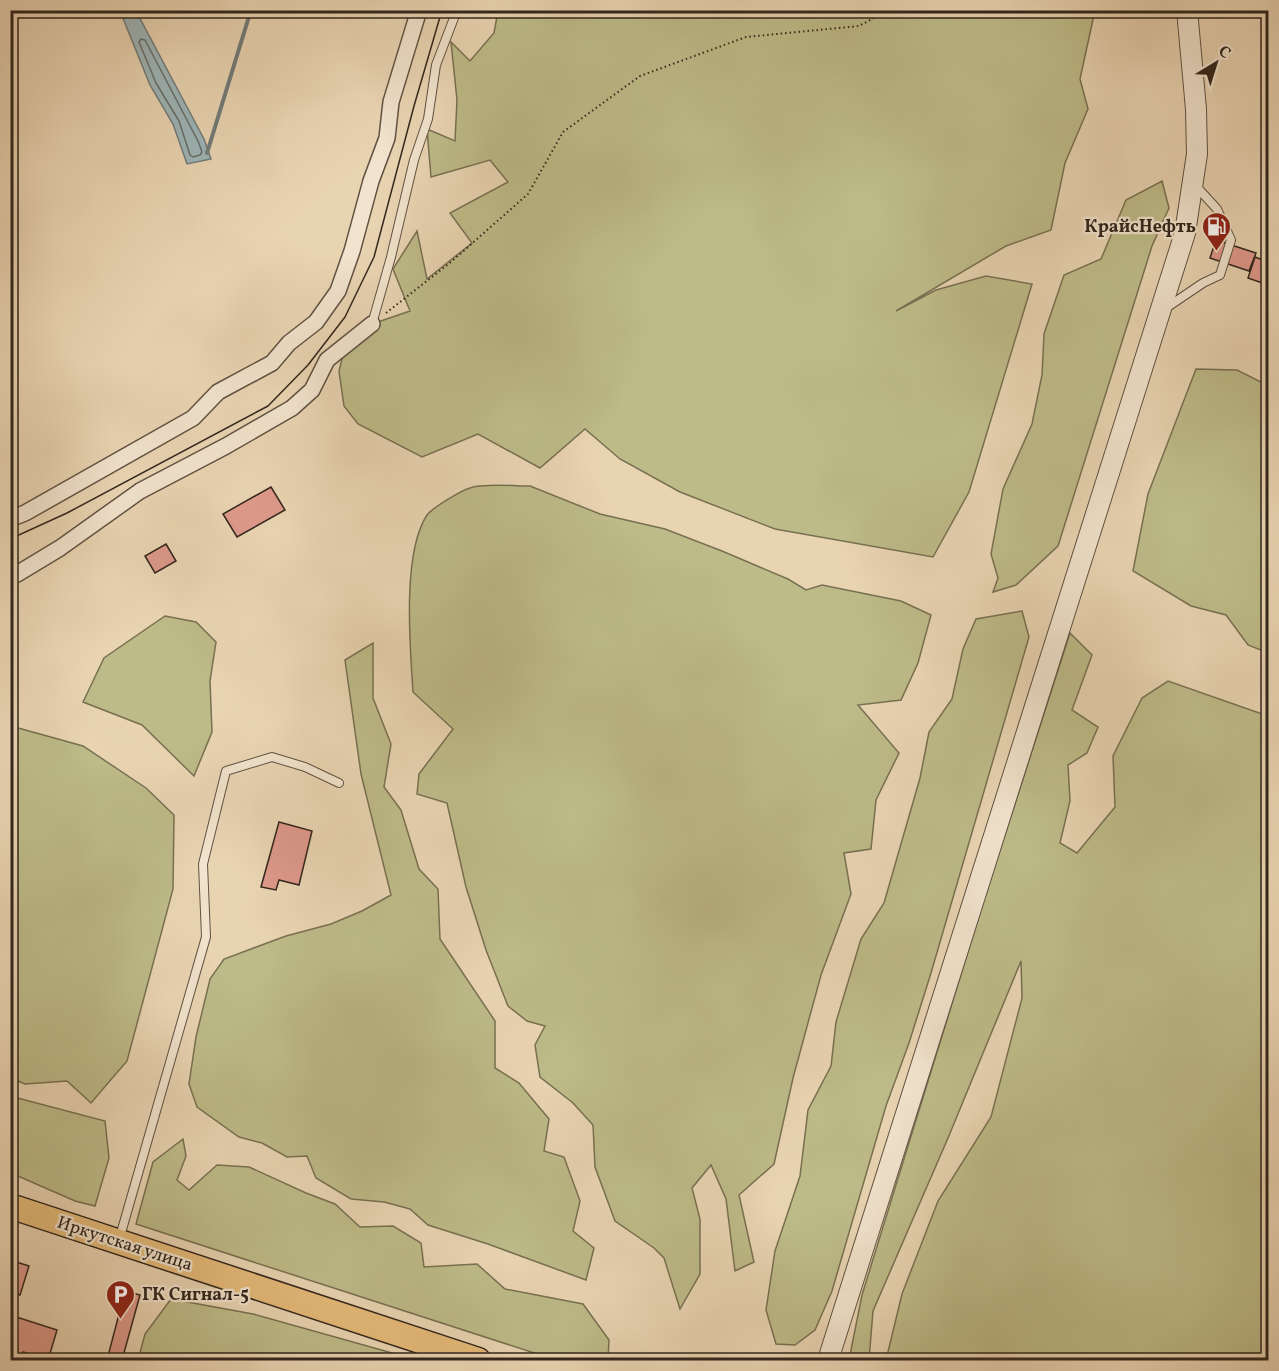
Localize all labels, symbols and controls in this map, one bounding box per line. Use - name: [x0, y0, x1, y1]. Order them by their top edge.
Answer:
- north arrow: [1186, 33, 1246, 93]
- text: С: [1213, 41, 1235, 65]
- fuel station icon: КрайсНефть: [1201, 210, 1233, 252]
- place label: КрайсНефть: [1084, 215, 1196, 240]
- street label: Иркутская улица: [53, 1211, 196, 1278]
- parking icon: ГК Сигнал-5: [105, 1278, 137, 1320]
- place label: ГК Сигнал-5: [142, 1283, 249, 1308]

